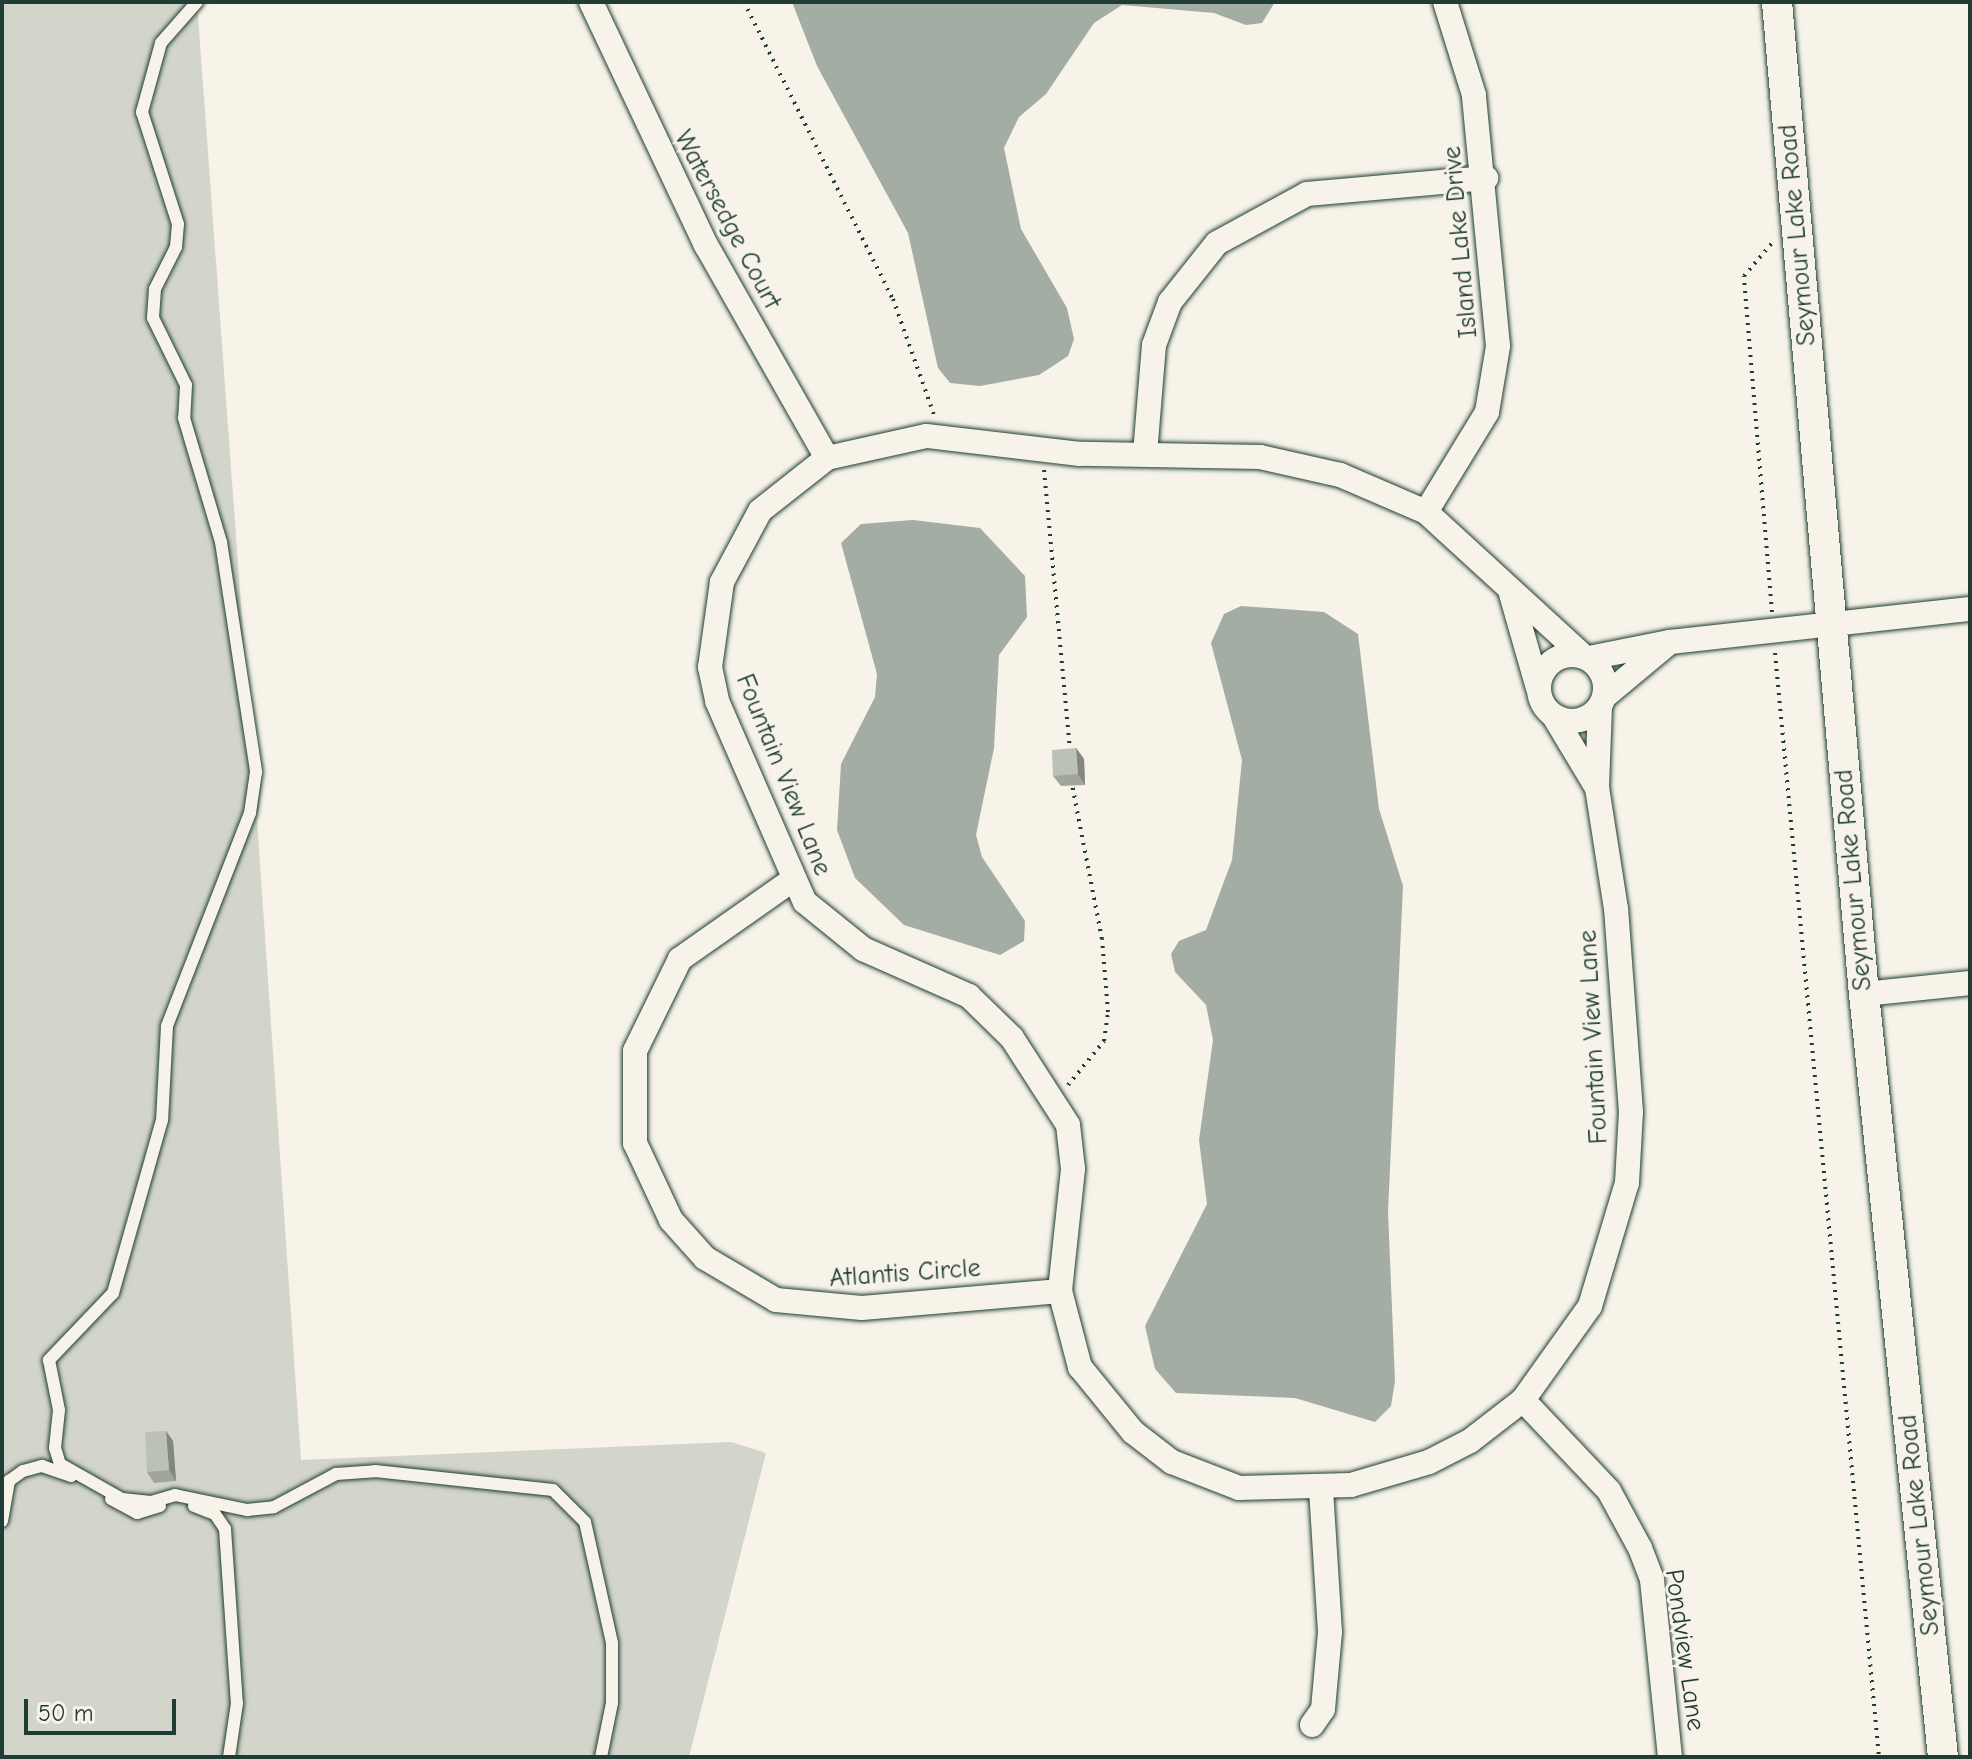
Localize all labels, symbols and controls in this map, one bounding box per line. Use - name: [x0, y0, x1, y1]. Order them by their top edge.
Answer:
- street label: Seymour Lake Road: [1773, 123, 1823, 347]
- street label: Watersedge Court: [667, 125, 787, 315]
- street label: Island Lake Drive: [1437, 145, 1485, 339]
- street label: Fountain View Lane: [728, 670, 838, 880]
- street label: Seymour Lake Road: [1829, 768, 1879, 992]
- street label: Fountain View Lane: [1573, 929, 1615, 1145]
- street label: Atlantis Circle: [828, 1253, 982, 1295]
- street label: Seymour Lake Road: [1893, 1413, 1947, 1637]
- street label: Pondview Lane: [1657, 1567, 1711, 1733]
- scale bar: [28, 1683, 180, 1733]
- text: 50 m: [38, 1699, 94, 1727]

